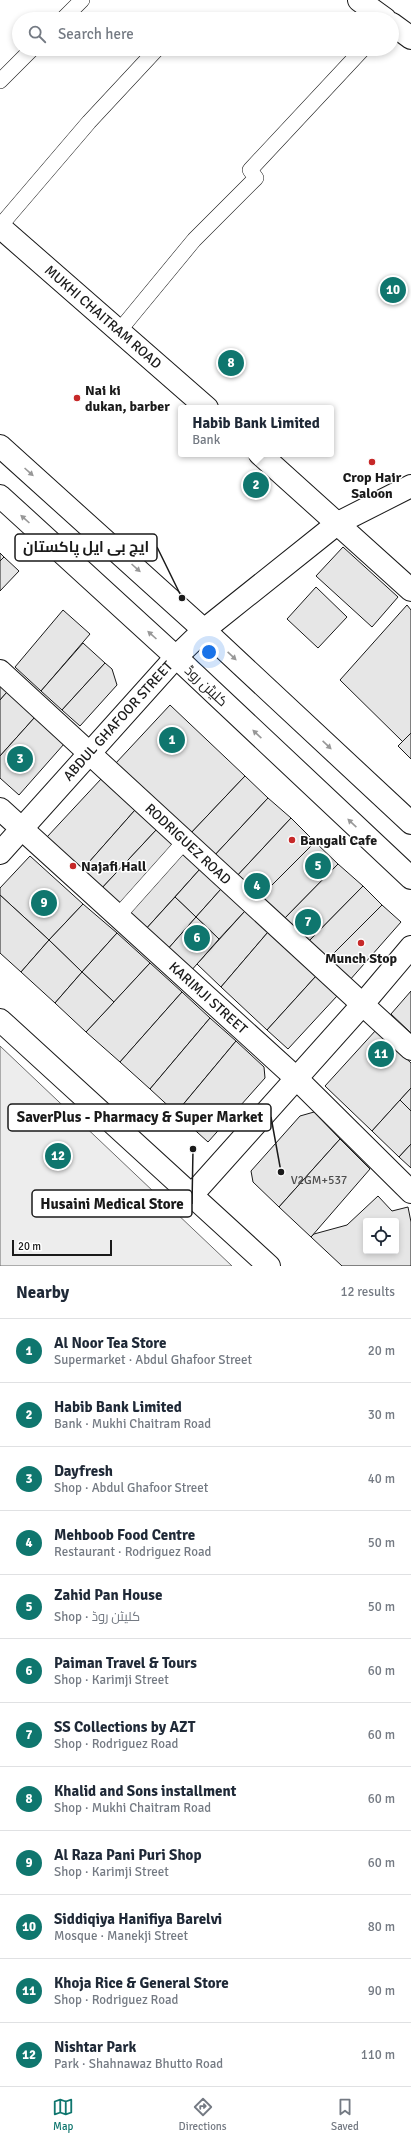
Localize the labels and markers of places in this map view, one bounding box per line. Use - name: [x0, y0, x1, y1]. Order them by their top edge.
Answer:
- pin: 10: [380, 275, 406, 305]
- pin: 8: [218, 348, 244, 378]
- place label: Nai ki dukan, barber: [85, 382, 170, 415]
- marker: Nai ki dukan, barber: [72, 393, 82, 403]
- marker: Crop Hair Saloon: [367, 457, 377, 467]
- place label: Crop Hair Saloon: [343, 469, 402, 502]
- pin: 2: [243, 470, 269, 500]
- callout: ایچ بی ایل پاکستان: [15, 534, 157, 561]
- pin: 1: [159, 725, 185, 755]
- pin: 3: [7, 744, 33, 774]
- place label: Bangali Cafe: [300, 832, 377, 849]
- marker: Bangali Cafe: [287, 835, 297, 845]
- pin: 5: [305, 851, 331, 881]
- place label: Najafi Hall: [81, 858, 147, 875]
- marker: Najafi Hall: [68, 861, 78, 871]
- pin: 4: [244, 871, 270, 901]
- pin: 9: [31, 888, 57, 918]
- pin: 7: [295, 907, 321, 937]
- pin: 6: [184, 923, 210, 953]
- marker: Munch Stop: [356, 938, 366, 948]
- place label: Munch Stop: [325, 950, 398, 967]
- pin: 11: [368, 1039, 394, 1069]
- callout: SaverPlus - Pharmacy & Super Market: [8, 1104, 271, 1131]
- pin: 12: [45, 1141, 71, 1171]
- callout: Husaini Medical Store: [32, 1190, 192, 1217]

